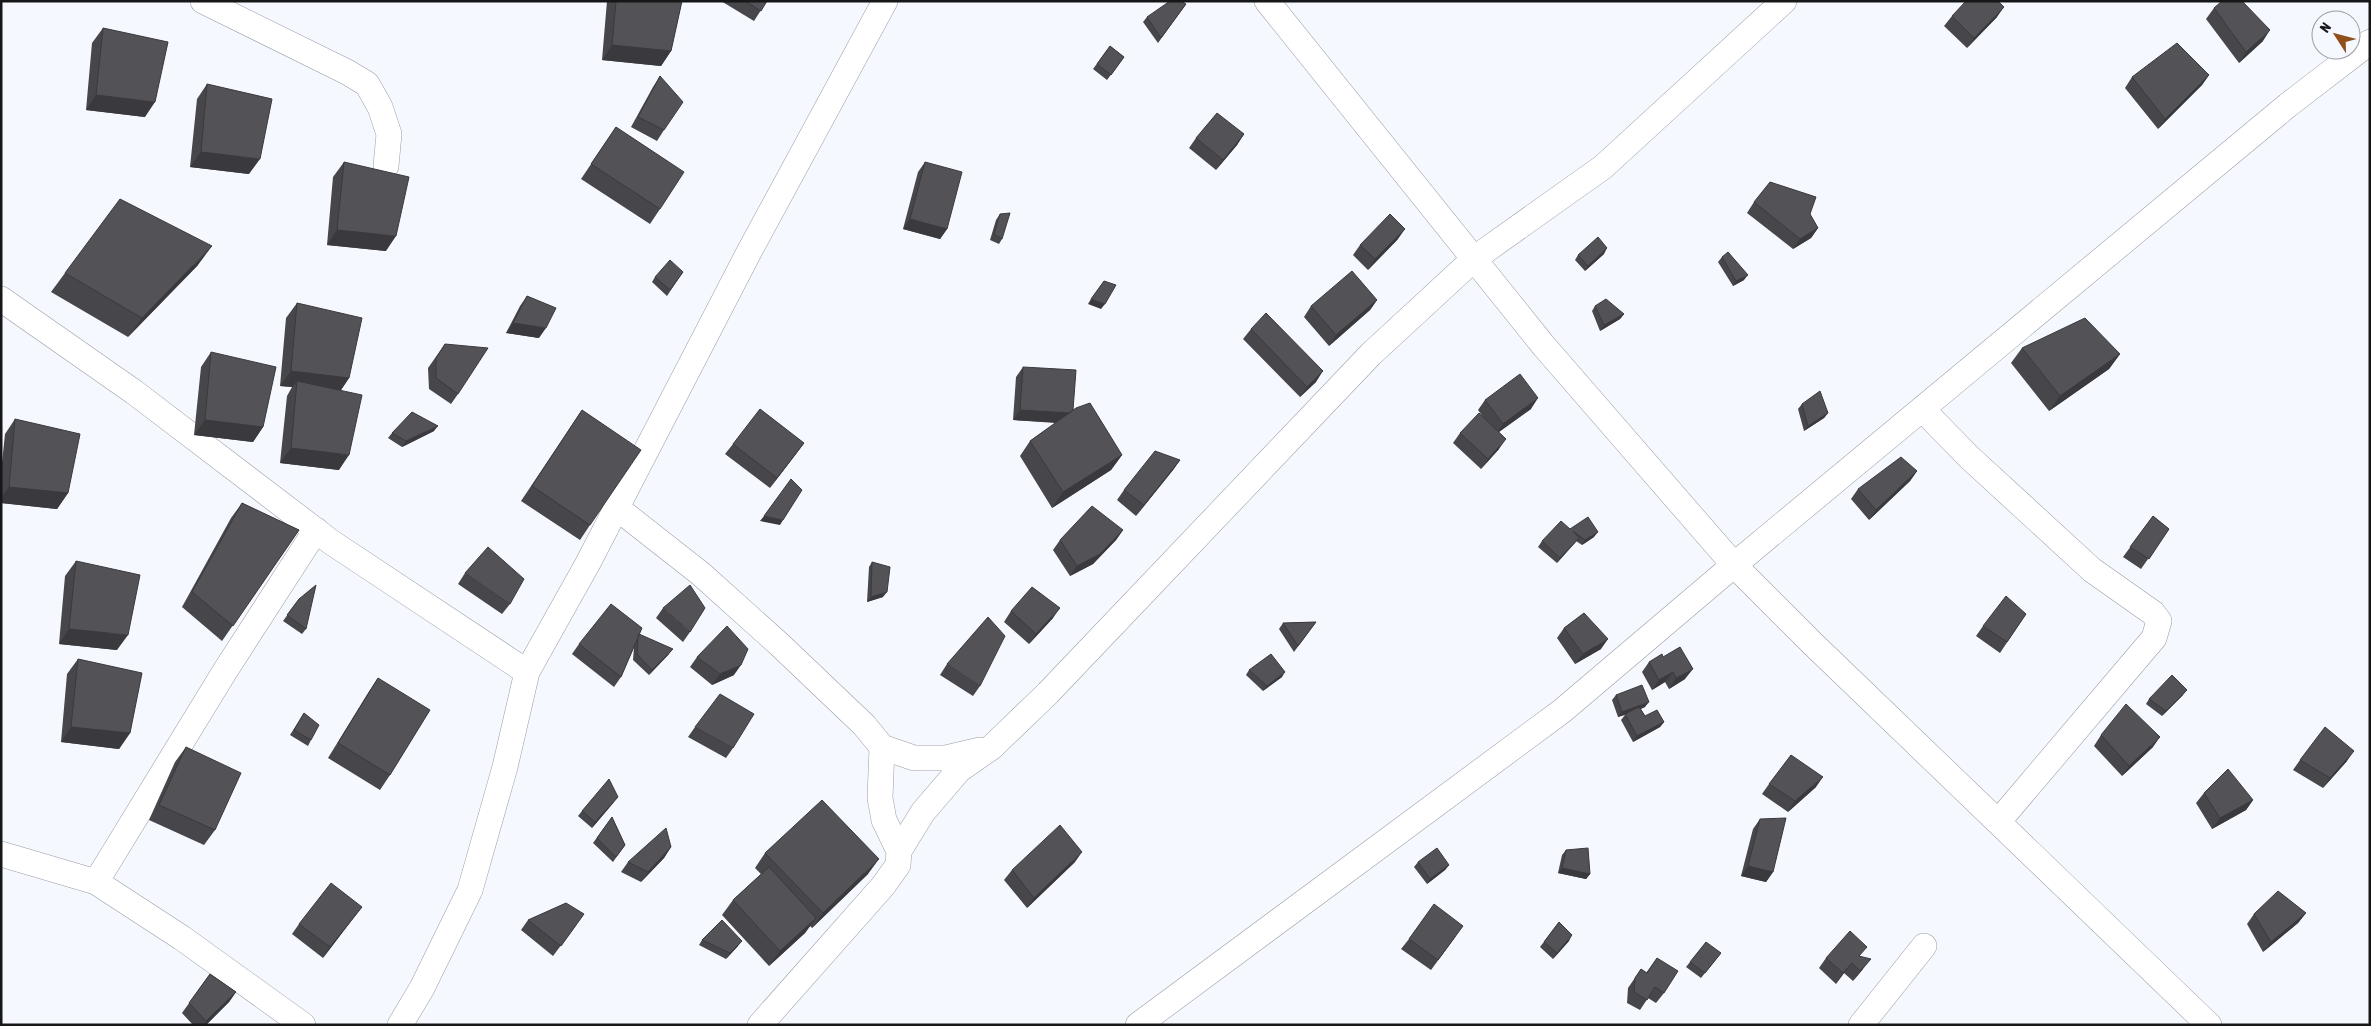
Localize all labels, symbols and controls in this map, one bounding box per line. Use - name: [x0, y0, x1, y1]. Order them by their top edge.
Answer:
- north arrow: [2311, 10, 2361, 60]
- text: N: [2317, 19, 2334, 35]

